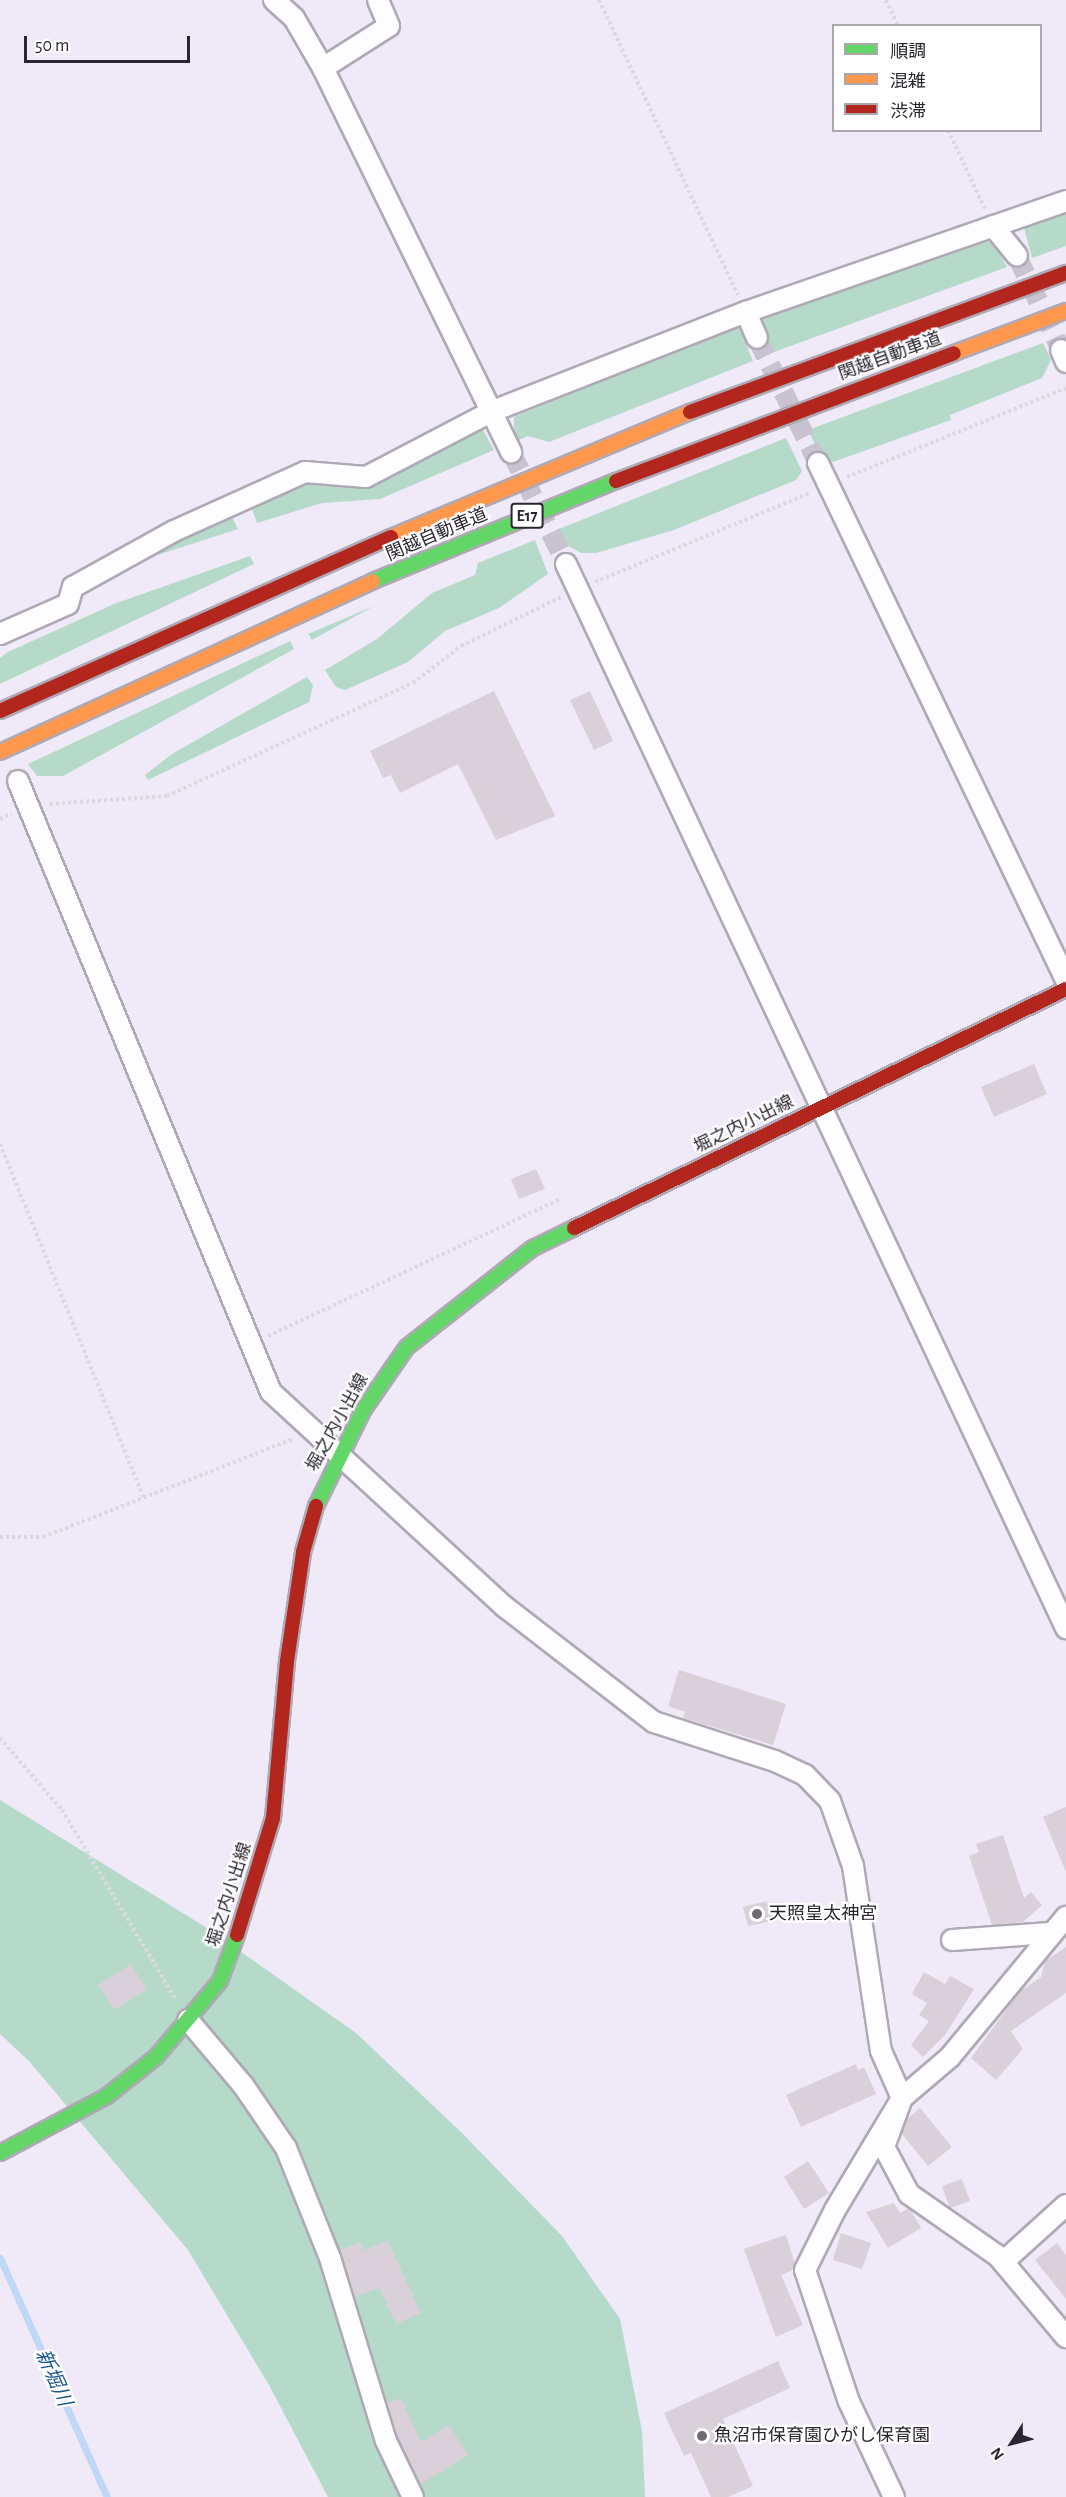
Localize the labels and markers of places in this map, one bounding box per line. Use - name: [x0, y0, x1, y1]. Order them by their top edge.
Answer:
- place label: 天照皇太神宮: [769, 1903, 877, 1925]
- marker: 天照皇太神宮: [750, 1907, 764, 1921]
- place label: 魚沼市保育園ひがし保育園: [714, 2425, 930, 2447]
- marker: 魚沼市保育園ひがし保育園: [695, 2429, 709, 2443]

